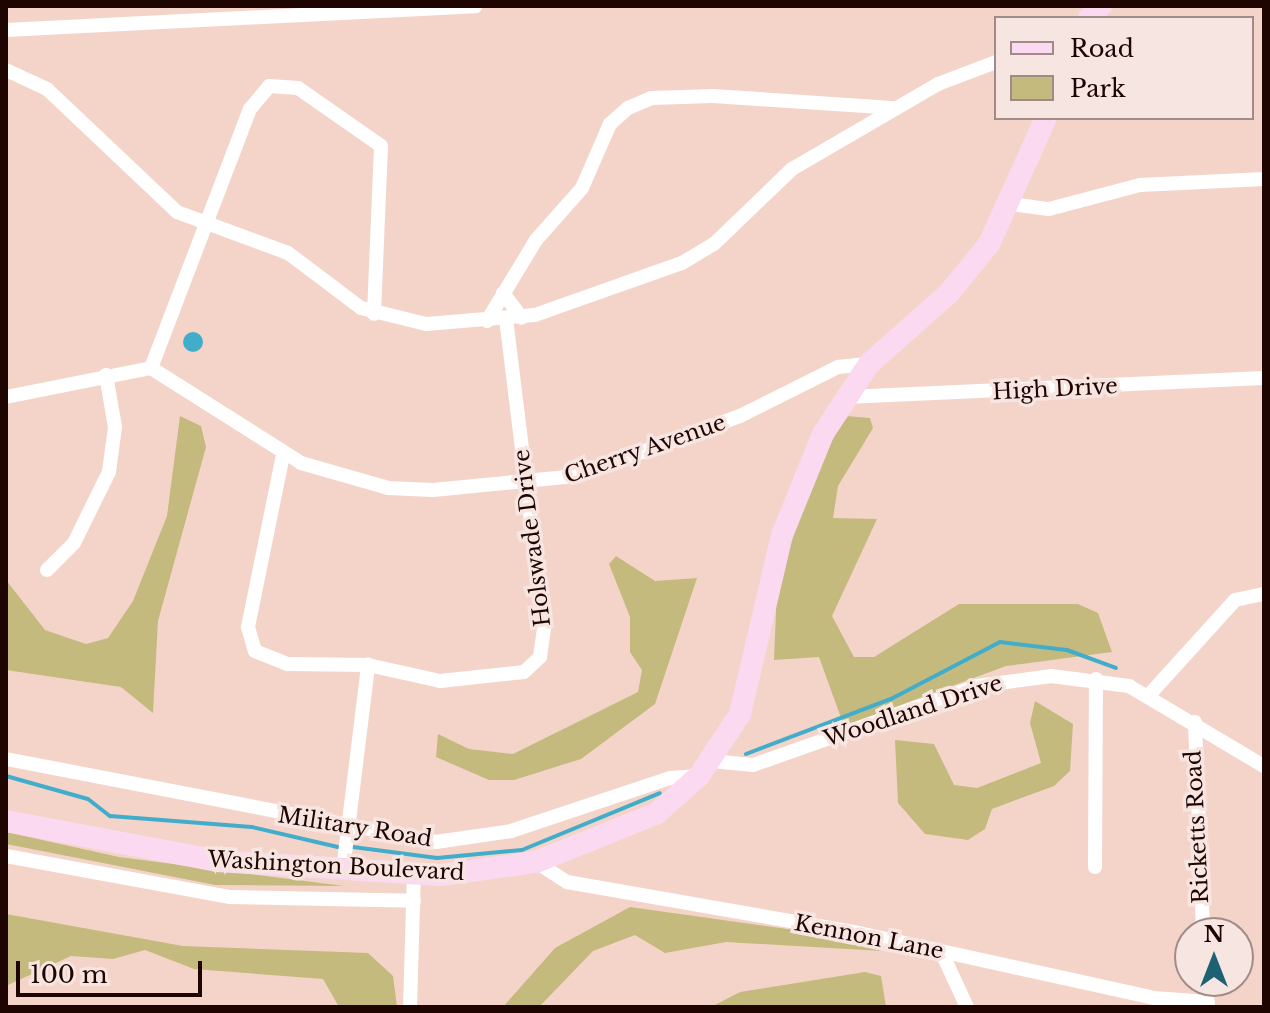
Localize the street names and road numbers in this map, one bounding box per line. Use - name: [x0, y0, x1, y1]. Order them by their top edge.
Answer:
- street label: High Drive: [992, 373, 1118, 405]
- street label: Cherry Avenue: [560, 409, 730, 489]
- street label: Holswade Drive: [508, 448, 556, 628]
- street label: Woodland Drive: [820, 670, 1006, 752]
- street label: Ricketts Road: [1180, 750, 1214, 904]
- street label: Military Road: [276, 802, 434, 852]
- street label: Washington Boulevard: [207, 846, 465, 886]
- street label: Kennon Lane: [792, 910, 946, 964]

